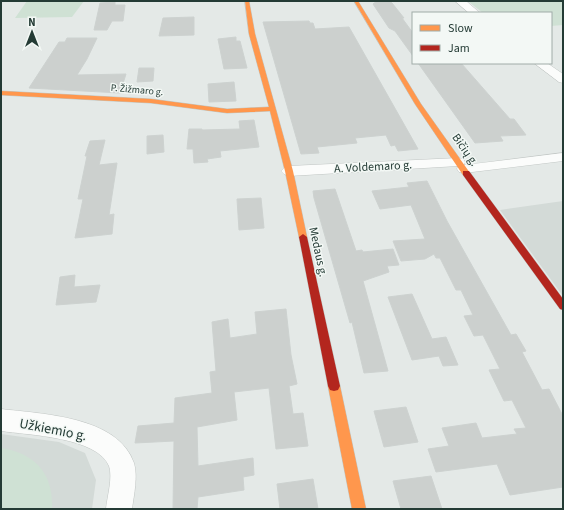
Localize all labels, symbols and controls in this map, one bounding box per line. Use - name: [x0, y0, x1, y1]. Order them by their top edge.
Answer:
- north arrow: [12, 12, 52, 52]
- legend: [412, 12, 552, 64]
- text: N: [28, 15, 36, 30]
- text: Slow: [448, 20, 473, 37]
- text: Jam: [448, 40, 470, 57]
- street label: P. Žižmaro g.: [110, 81, 164, 99]
- street label: Bičių g.: [448, 130, 482, 170]
- street label: A. Voldemaro g.: [334, 156, 412, 178]
- street label: Medaus g.: [304, 226, 332, 278]
- street label: Užkiemio g.: [18, 414, 88, 446]

